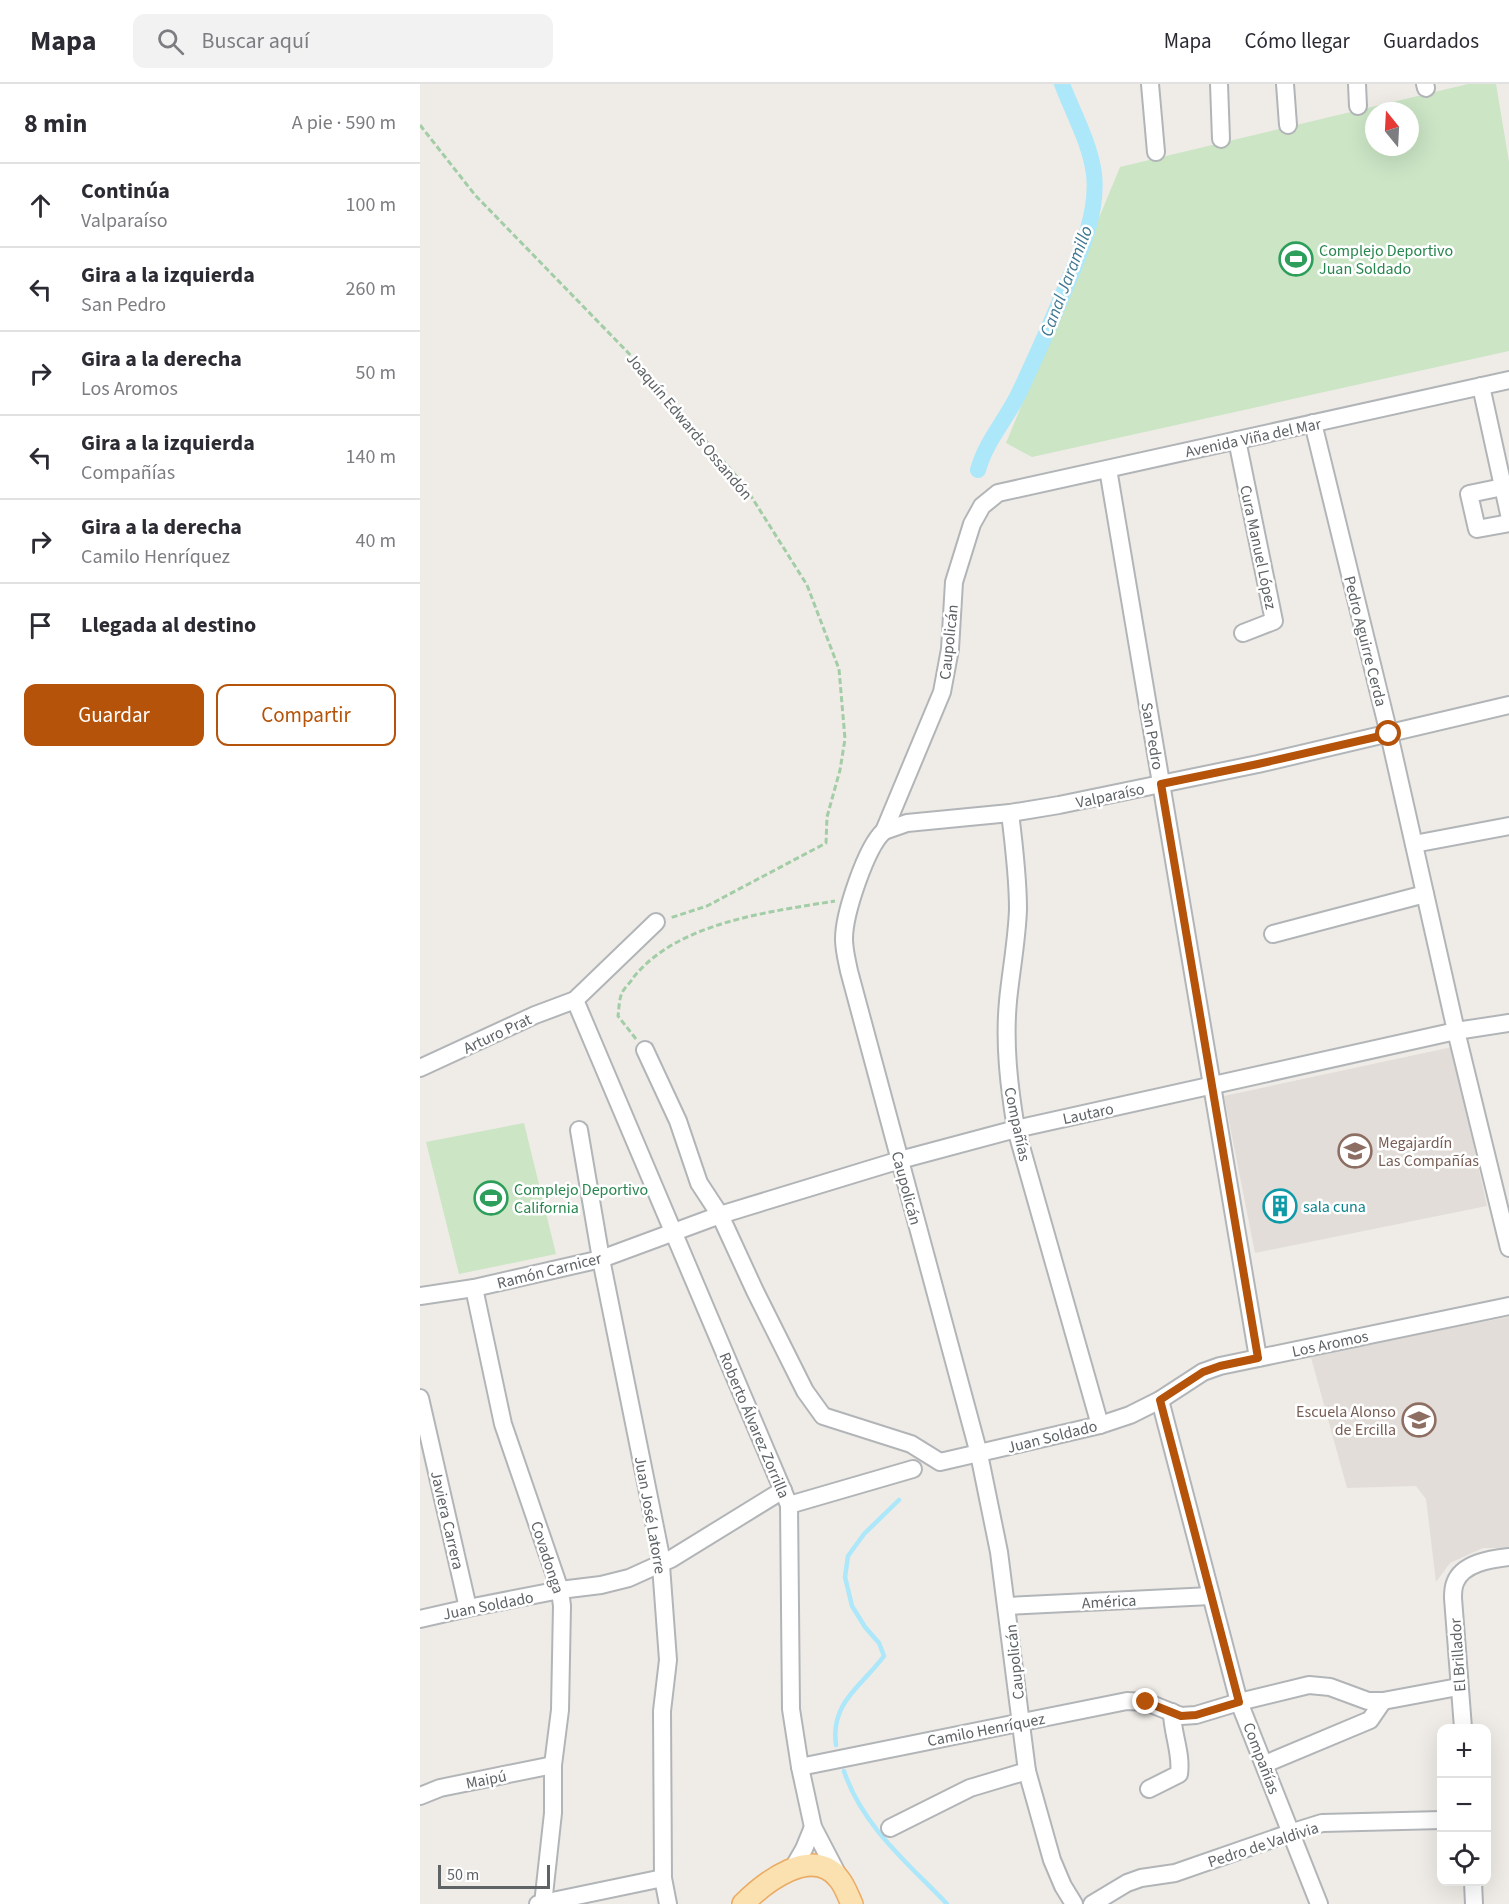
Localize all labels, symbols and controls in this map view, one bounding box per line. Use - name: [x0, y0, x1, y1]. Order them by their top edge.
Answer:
- search box: [133, 14, 553, 68]
- text: Mapa: [30, 21, 97, 61]
- icon: search: [154, 25, 187, 58]
- text: Buscar aquí: [202, 25, 309, 57]
- text: Mapa: [1164, 26, 1212, 56]
- text: Cómo llegar: [1245, 26, 1350, 56]
- text: Guardados: [1383, 26, 1479, 56]
- north arrow: [1365, 102, 1419, 156]
- text: 8 min: [24, 105, 87, 142]
- text: A pie · 590 m: [292, 109, 396, 137]
- text: Continúa: [81, 175, 170, 207]
- icon: ahead: [24, 189, 57, 222]
- text: 100 m: [346, 191, 396, 219]
- text: Valparaíso: [81, 207, 168, 235]
- water label: Canal Jaramillo: [1034, 222, 1099, 340]
- place label: Complejo Deportivo Juan Soldado: [1319, 240, 1453, 280]
- sports icon: Complejo Deportivo Juan Soldado: [1278, 241, 1314, 277]
- text: Gira a la izquierda: [81, 259, 255, 291]
- icon: left: [24, 273, 57, 306]
- text: 260 m: [346, 275, 396, 303]
- text: San Pedro: [81, 291, 166, 319]
- text: Gira a la derecha: [81, 343, 242, 375]
- street label: Joaquín Edwards Ossandón: [621, 349, 757, 505]
- icon: right: [24, 357, 57, 390]
- text: 50 m: [356, 359, 396, 387]
- text: Los Aromos: [81, 375, 178, 403]
- street label: Avenida Viña del Mar: [1183, 413, 1324, 463]
- text: Gira a la izquierda: [81, 427, 255, 459]
- icon: left: [24, 441, 57, 474]
- text: 140 m: [346, 443, 396, 471]
- text: Compañías: [81, 459, 175, 487]
- street label: Cura Manuel López: [1234, 483, 1282, 611]
- text: Gira a la derecha: [81, 511, 242, 543]
- icon: right: [24, 525, 57, 558]
- text: 40 m: [356, 527, 396, 555]
- text: Camilo Henríquez: [81, 543, 230, 571]
- street label: Pedro Aguirre Cerda: [1338, 574, 1392, 709]
- street label: Caupolicán: [934, 603, 964, 681]
- icon: arrive: [24, 609, 57, 642]
- text: Llegada al destino: [81, 609, 256, 641]
- button: Guardar: [24, 684, 204, 746]
- button: Compartir: [216, 684, 396, 746]
- street label: San Pedro: [1135, 701, 1169, 772]
- route start: [1375, 720, 1401, 746]
- street label: Valparaíso: [1074, 778, 1146, 814]
- street label: Arturo Prat: [460, 1008, 536, 1059]
- street label: Compañías: [998, 1085, 1036, 1164]
- street label: Lautaro: [1061, 1098, 1116, 1130]
- place label: Megajardín Las Compañías: [1378, 1132, 1479, 1172]
- school or university icon: Megajardín Las Compañías: [1337, 1133, 1373, 1169]
- street label: Caupolicán: [886, 1149, 926, 1228]
- place label: Complejo Deportivo California: [514, 1179, 648, 1219]
- sports icon: Complejo Deportivo California: [473, 1180, 509, 1216]
- building icon: sala cuna: [1262, 1188, 1298, 1224]
- place label: sala cuna: [1303, 1196, 1366, 1218]
- street label: Ramón Carnicer: [495, 1247, 604, 1295]
- street label: Los Aromos: [1290, 1325, 1371, 1363]
- street label: Roberto Álvarez Zorrilla: [713, 1349, 795, 1502]
- place label: Escuela Alonso de Ercilla: [1296, 1401, 1396, 1441]
- school or university icon: Escuela Alonso de Ercilla: [1401, 1402, 1437, 1438]
- street label: Juan Soldado: [1005, 1415, 1100, 1459]
- street label: Juan José Latorre: [629, 1455, 671, 1576]
- street label: Javiera Carrera: [425, 1469, 469, 1572]
- street label: Covadonga: [525, 1518, 569, 1596]
- street label: Juan Soldado: [441, 1586, 536, 1626]
- street label: América: [1081, 1590, 1137, 1614]
- street label: El Brillador: [1444, 1617, 1472, 1693]
- street label: Caupolicán: [1000, 1623, 1030, 1701]
- route end: [1132, 1688, 1158, 1714]
- street label: Camilo Henríquez: [926, 1708, 1047, 1752]
- street label: Compañías: [1237, 1719, 1285, 1798]
- map controls: [1437, 1724, 1491, 1886]
- button: +: [1437, 1724, 1491, 1778]
- street label: Maipú: [464, 1765, 509, 1795]
- button: −: [1437, 1778, 1491, 1832]
- street label: Pedro de Valdivia: [1205, 1817, 1321, 1873]
- button: locate: [1437, 1832, 1491, 1886]
- scale bar: [438, 1862, 550, 1890]
- text: 50 m: [447, 1864, 479, 1886]

